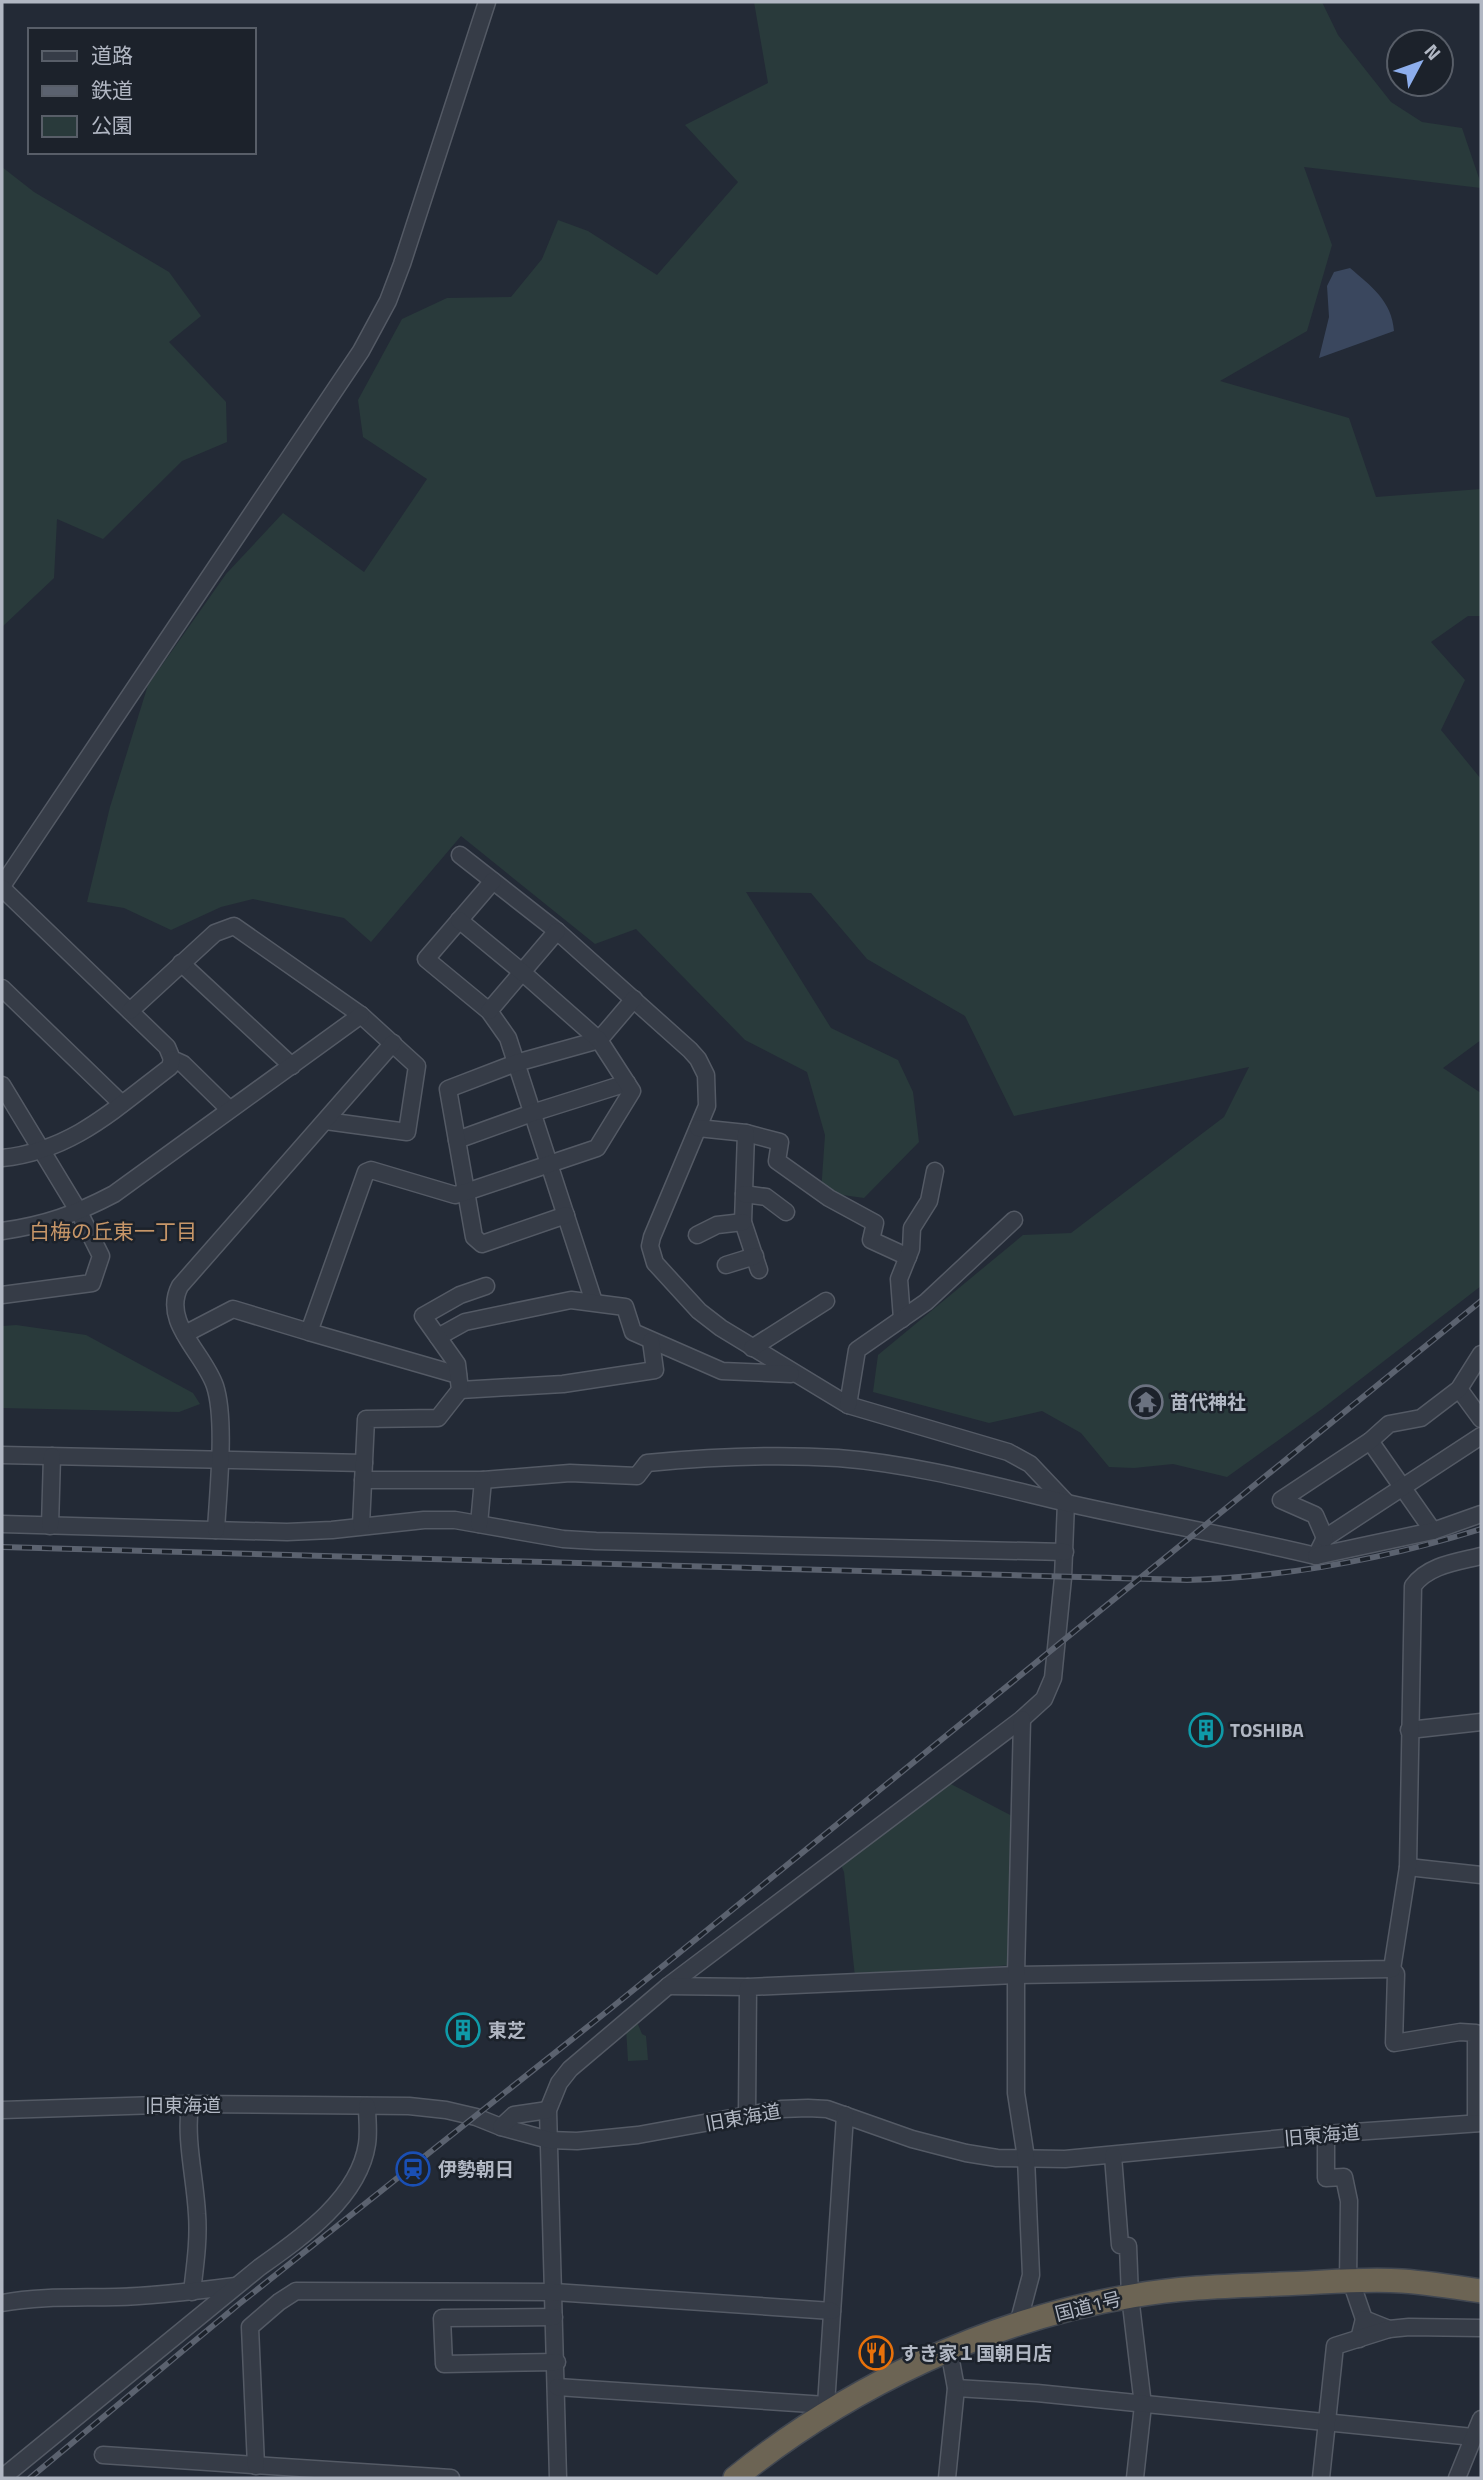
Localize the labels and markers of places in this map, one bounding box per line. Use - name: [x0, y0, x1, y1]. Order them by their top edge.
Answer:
- temple icon: 苗代神社: [1127, 1383, 1165, 1421]
- place label: 苗代神社: [1170, 1387, 1246, 1416]
- building icon: TOSHIBA: [1187, 1711, 1225, 1749]
- place label: TOSHIBA: [1230, 1715, 1304, 1744]
- building icon: 東芝: [444, 2011, 482, 2049]
- place label: 東芝: [488, 2015, 526, 2044]
- station icon: 伊勢朝日: [394, 2150, 432, 2188]
- place label: 伊勢朝日: [438, 2154, 514, 2183]
- restaurant icon: すき家１国朝日店: [857, 2334, 895, 2372]
- place label: すき家１国朝日店: [900, 2338, 1052, 2367]

